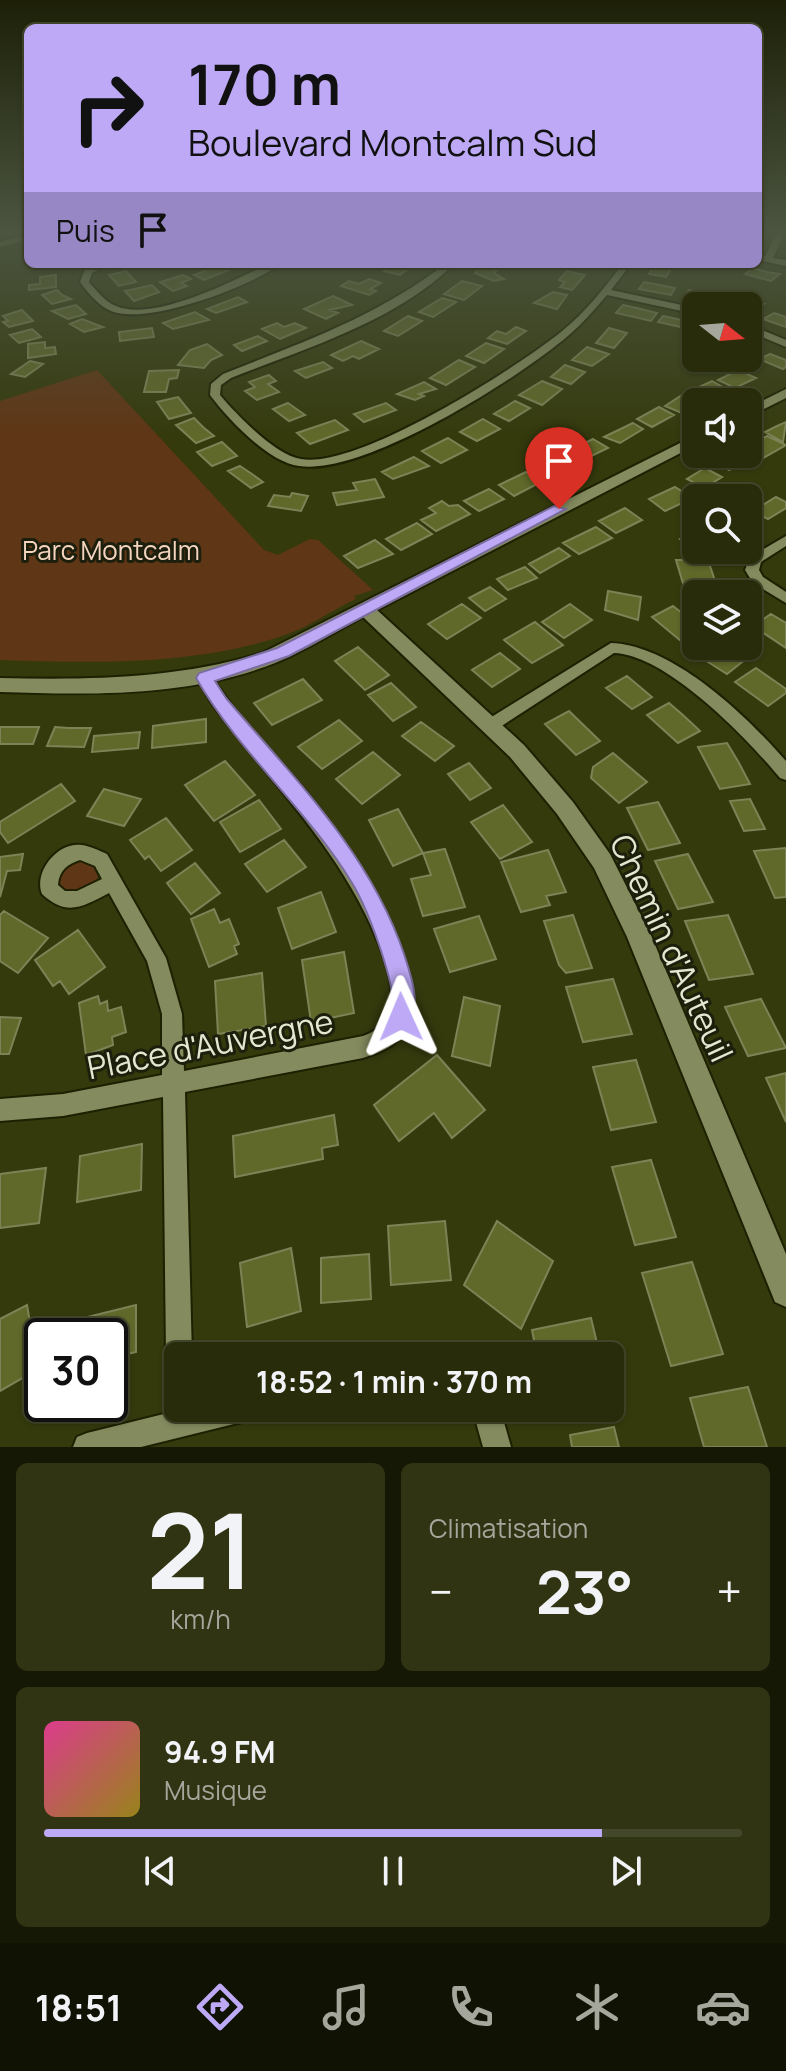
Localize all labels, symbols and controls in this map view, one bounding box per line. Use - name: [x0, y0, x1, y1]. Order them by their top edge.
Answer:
- text: 170 m: [188, 45, 341, 122]
- icon: right: [56, 56, 160, 160]
- text: Boulevard Montcalm Sud: [188, 118, 597, 167]
- icon: arrive: [131, 208, 175, 252]
- text: Puis: [56, 210, 115, 251]
- north arrow: [682, 292, 762, 372]
- map controls: [682, 292, 762, 660]
- button: sound: [682, 388, 762, 468]
- pin: [525, 427, 593, 509]
- icon: arrive: [537, 439, 581, 483]
- button: search: [682, 484, 762, 564]
- park label: Parc Montcalm: [22, 532, 200, 568]
- button: layers: [682, 580, 762, 660]
- street label: Chemin d'Auteuil: [600, 827, 744, 1069]
- position arrow: [359, 975, 443, 1059]
- street label: Place d'Auvergne: [83, 999, 337, 1089]
- speed limit sign: 30: [24, 1318, 128, 1422]
- text: 18:52 · 1 min · 370 m: [256, 1361, 532, 1402]
- text: 21: [147, 1478, 254, 1620]
- text: Climatisation: [429, 1510, 588, 1546]
- text: 23°: [536, 1550, 634, 1632]
- text: −: [429, 1561, 453, 1621]
- text: +: [717, 1561, 742, 1621]
- text: km/h: [170, 1601, 231, 1637]
- text: 94.9 FM: [164, 1731, 275, 1772]
- text: Musique: [164, 1772, 267, 1808]
- icon: previous: [138, 1849, 182, 1893]
- icon: pause: [371, 1849, 415, 1893]
- icon: next: [604, 1849, 648, 1893]
- icon: directions: [192, 1979, 248, 2035]
- icon: music: [318, 1979, 374, 2035]
- icon: phone: [443, 1979, 499, 2035]
- icon: climate: [569, 1979, 625, 2035]
- icon: car: [695, 1979, 751, 2035]
- text: 18:51: [35, 1983, 122, 2032]

